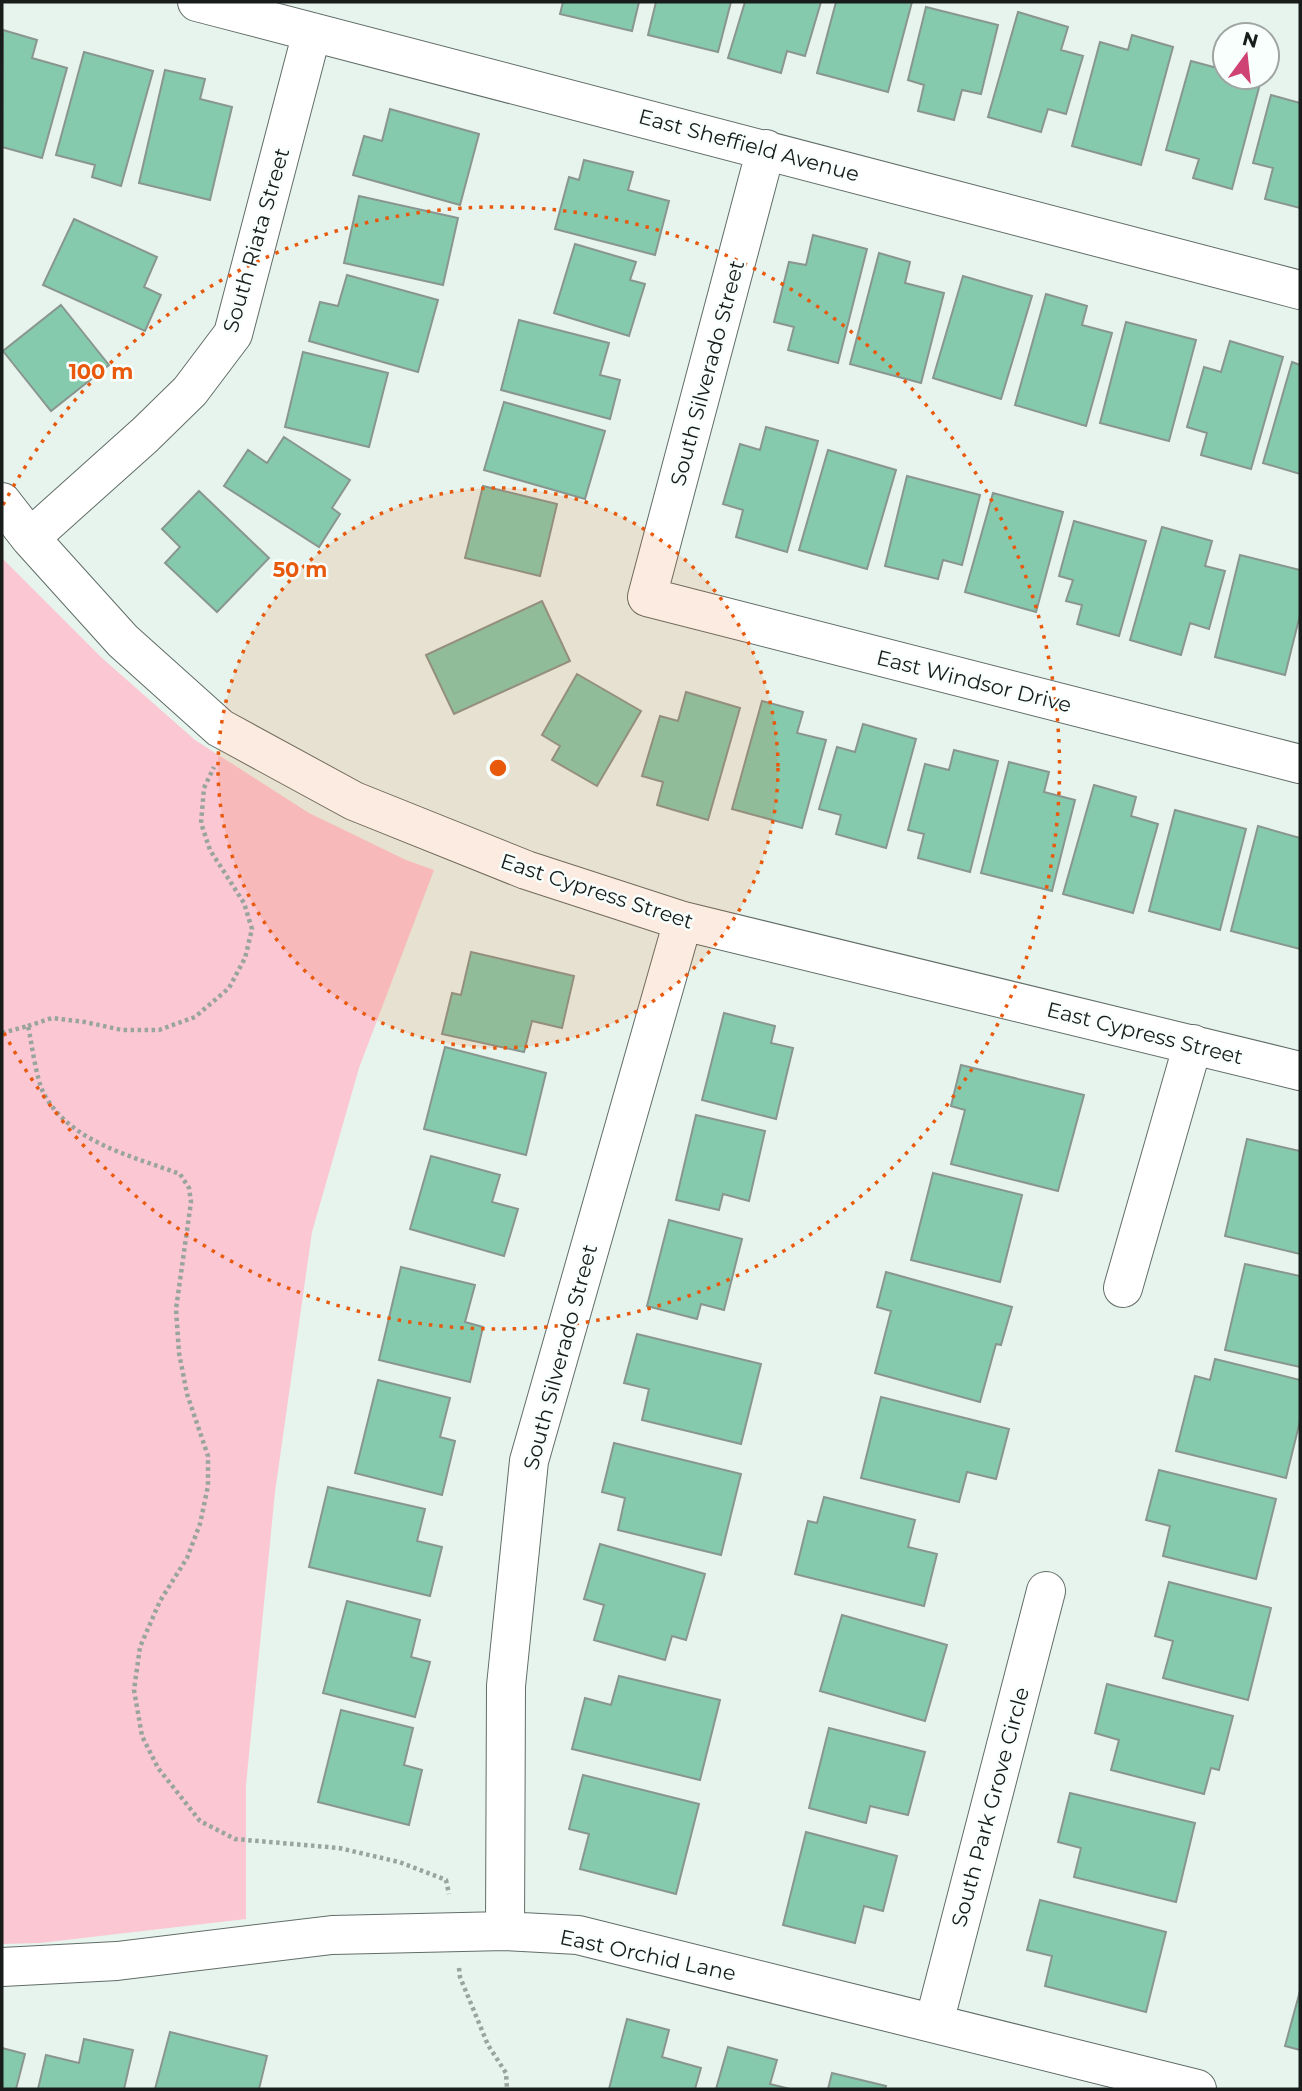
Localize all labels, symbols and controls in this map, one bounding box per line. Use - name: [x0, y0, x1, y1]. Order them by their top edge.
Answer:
- north arrow: [1211, 21, 1281, 91]
- text: N: [1240, 27, 1261, 53]
- street label: East Sheffield Avenue: [636, 103, 862, 187]
- street label: South Riata Street: [218, 145, 294, 335]
- street label: South Silverado Street: [665, 257, 749, 489]
- text: 100 m: [69, 359, 133, 384]
- text: 50 m: [273, 557, 327, 582]
- street label: East Windsor Drive: [874, 645, 1074, 717]
- centre of rings: [486, 756, 510, 780]
- street label: East Cypress Street: [497, 848, 697, 934]
- street label: East Cypress Street: [1044, 997, 1246, 1069]
- street label: South Silverado Street: [518, 1241, 602, 1473]
- street label: South Park Grove Circle: [946, 1684, 1034, 1930]
- street label: East Orchid Lane: [558, 1924, 738, 1986]

